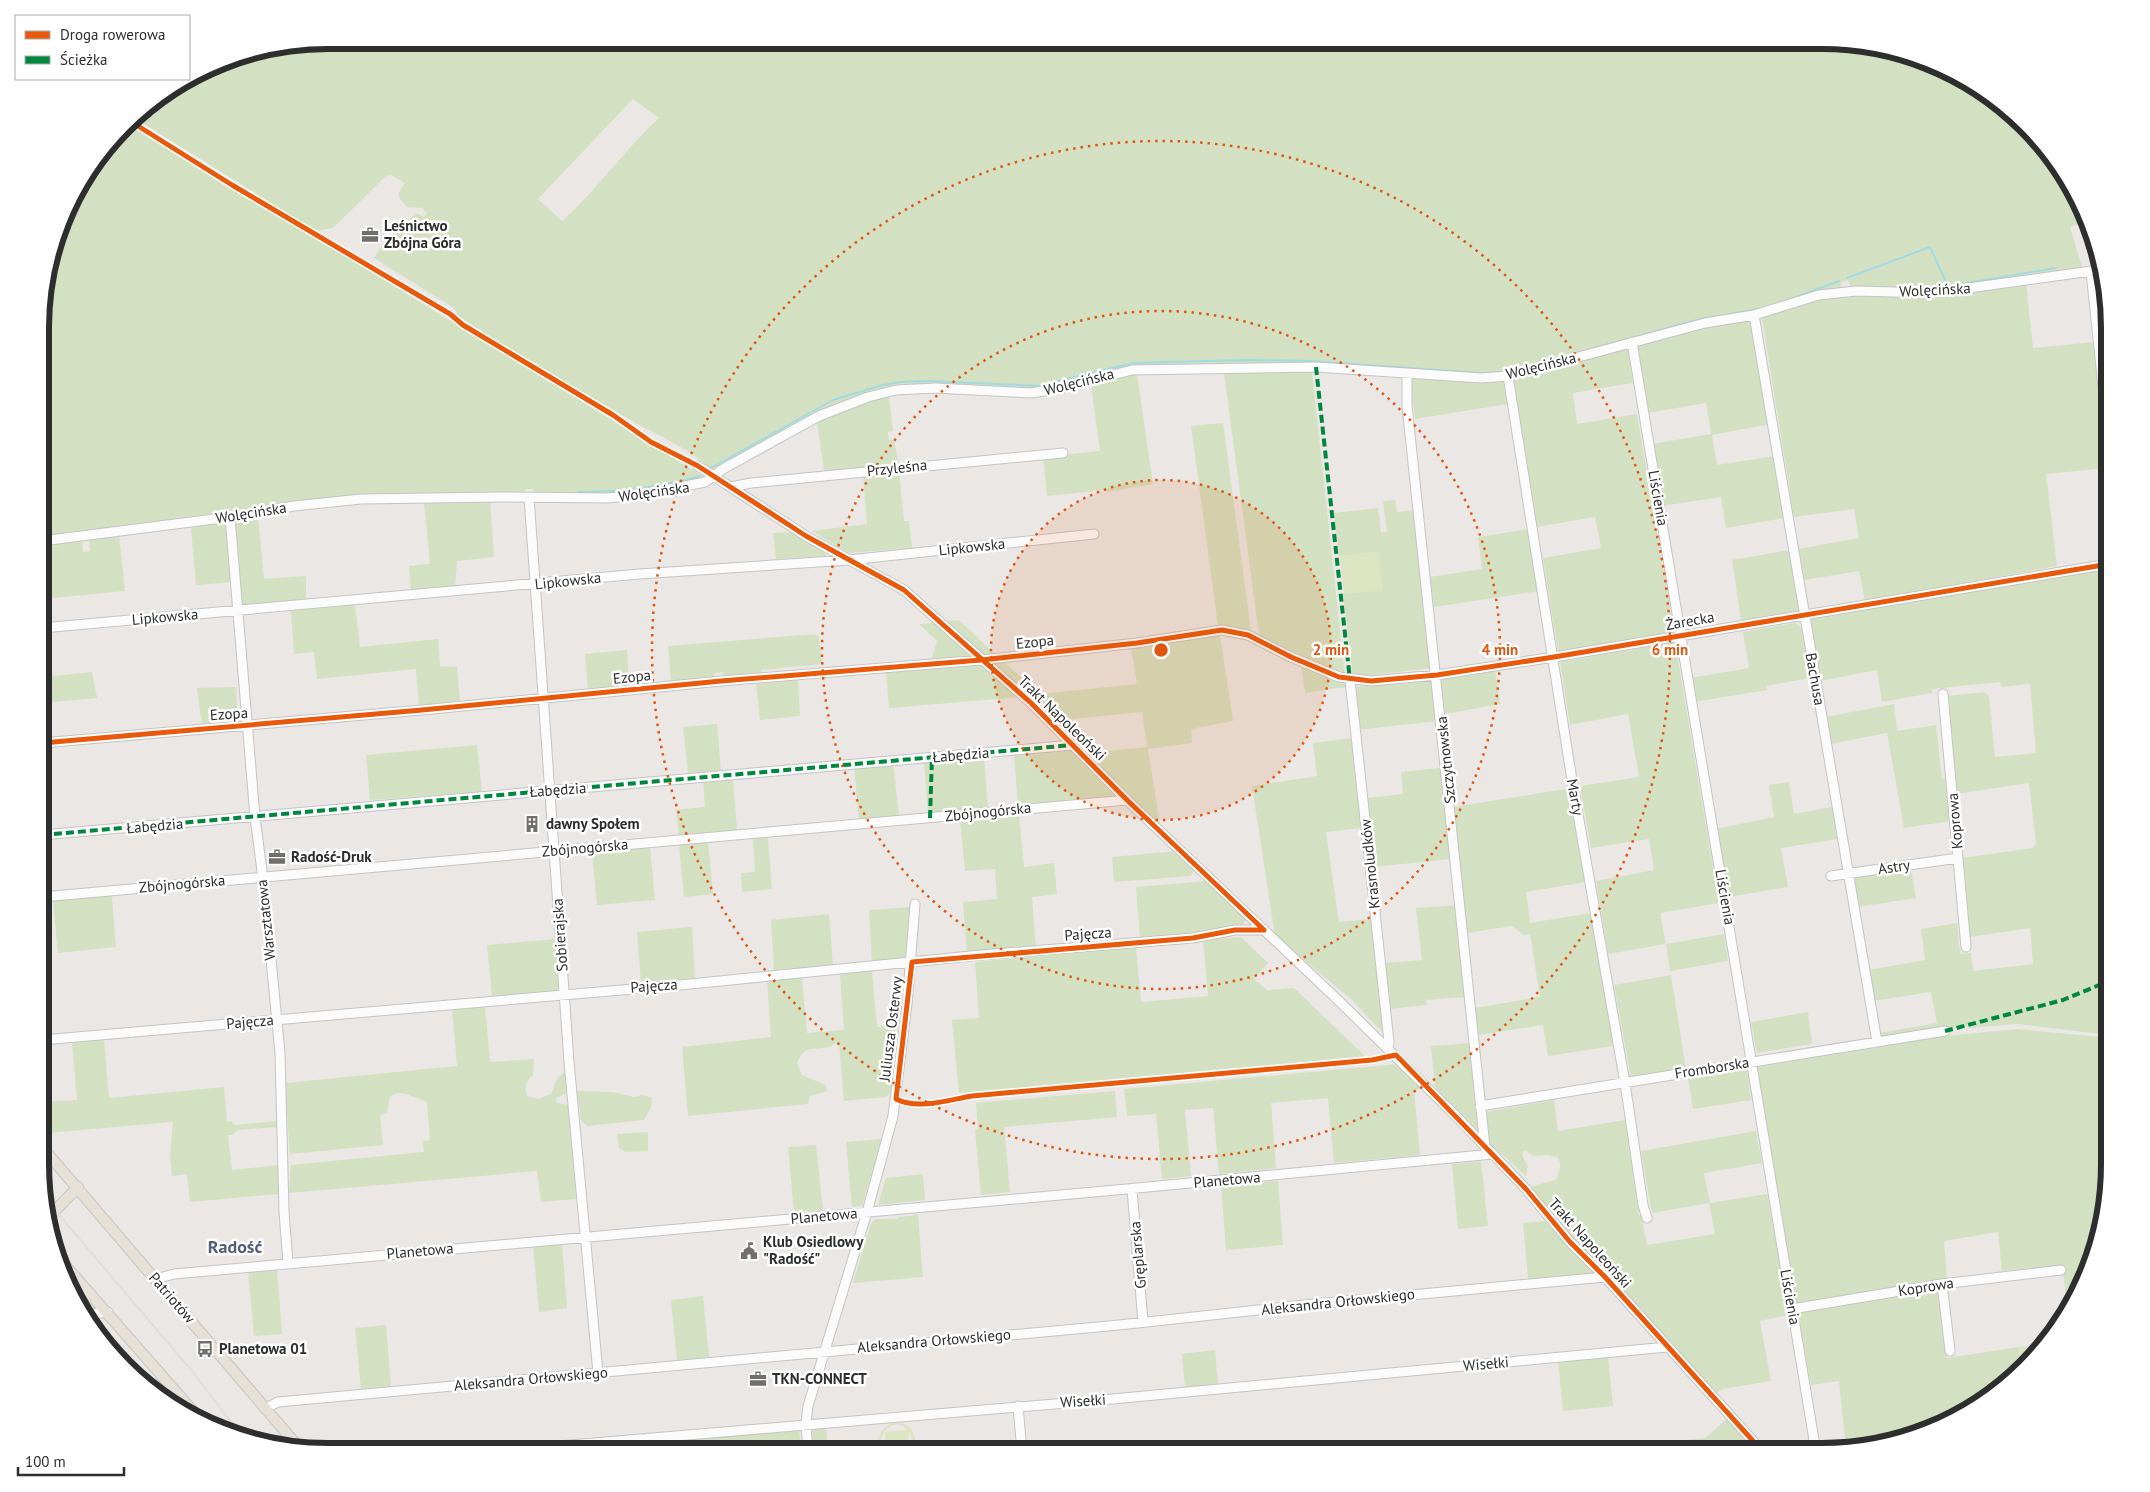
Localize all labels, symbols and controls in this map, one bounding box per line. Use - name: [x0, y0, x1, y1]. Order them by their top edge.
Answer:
- legend: [15, 15, 190, 80]
- text: Droga rowerowa: [60, 25, 165, 44]
- text: Ścieżka: [60, 50, 108, 69]
- place label: Leśnictwo Zbójna Góra: [384, 216, 461, 252]
- office icon: Leśnictwo Zbójna Góra: [360, 225, 380, 245]
- street label: Wolęcińska: [1899, 278, 1971, 301]
- street label: Wolęcińska: [1504, 348, 1578, 383]
- street label: Wolęcińska: [1042, 364, 1116, 399]
- street label: Przyleśna: [866, 455, 928, 480]
- street label: Liścienia: [1644, 469, 1673, 527]
- street label: Wolęcińska: [617, 477, 691, 506]
- street label: Wolęcińska: [214, 498, 288, 527]
- street label: Lipkowska: [938, 534, 1006, 559]
- street label: Lipkowska: [534, 568, 602, 593]
- street label: Lipkowska: [131, 604, 199, 629]
- street label: Żarecka: [1664, 607, 1716, 634]
- street label: Ezopa: [1015, 630, 1055, 653]
- text: 2 min: [1313, 640, 1349, 659]
- text: 4 min: [1482, 640, 1518, 659]
- text: 6 min: [1652, 640, 1688, 659]
- centre of rings: [1152, 641, 1170, 659]
- street label: Bachusa: [1802, 651, 1829, 707]
- street label: Ezopa: [612, 665, 652, 688]
- street label: Trakt Napoleoński: [1014, 671, 1110, 764]
- street label: Ezopa: [209, 703, 249, 724]
- street label: Szczytnowska: [1431, 715, 1460, 805]
- street label: Łabędzia: [932, 743, 990, 766]
- street label: Marty: [1563, 777, 1588, 817]
- street label: Łabędzia: [529, 778, 587, 801]
- street label: Koprowa: [1943, 792, 1966, 850]
- street label: Zbójnogórska: [944, 798, 1032, 825]
- street label: Łabędzia: [126, 814, 184, 837]
- building icon: dawny Społem: [522, 814, 542, 834]
- place label: dawny Społem: [546, 814, 640, 833]
- street label: Krasnoludków: [1355, 818, 1384, 910]
- street label: Zbójnogórska: [541, 834, 629, 861]
- office icon: Radość-Druk: [267, 847, 287, 867]
- place label: Radość-Druk: [291, 847, 372, 866]
- street label: Astry: [1877, 855, 1911, 878]
- street label: Liścienia: [1711, 868, 1740, 926]
- street label: Zbójnogórska: [138, 870, 226, 897]
- street label: Warsztatowa: [252, 879, 279, 961]
- street label: Sobierajska: [547, 898, 572, 972]
- street label: Pajęcza: [1064, 922, 1112, 945]
- street label: Pajęcza: [630, 974, 678, 997]
- street label: Juliusza Osterwy: [875, 975, 906, 1084]
- street label: Pajęcza: [225, 1010, 274, 1033]
- street label: Fromborska: [1673, 1052, 1751, 1083]
- street label: Planetowa: [1193, 1167, 1261, 1192]
- street label: Trakt Napoleoński: [1545, 1194, 1636, 1292]
- street label: Planetowa: [790, 1203, 858, 1228]
- street label: Gręplarska: [1125, 1220, 1150, 1290]
- place label: Klub Osiedlowy "Radość": [763, 1232, 864, 1268]
- district label: Radość: [208, 1235, 262, 1258]
- street label: Planetowa: [386, 1238, 454, 1263]
- public building icon: Klub Osiedlowy "Radość": [739, 1241, 759, 1261]
- street label: Patriotów: [145, 1268, 200, 1327]
- street label: Liścienia: [1776, 1268, 1805, 1326]
- street label: Koprowa: [1897, 1273, 1955, 1300]
- street label: Aleksandra Orłowskiego: [1260, 1284, 1416, 1319]
- street label: Aleksandra Orłowskiego: [856, 1324, 1012, 1357]
- bus stop icon: Planetowa 01: [195, 1339, 215, 1359]
- place label: Planetowa 01: [219, 1339, 307, 1358]
- street label: Wisełki: [1462, 1352, 1510, 1375]
- street label: Aleksandra Orłowskiego: [453, 1362, 609, 1395]
- office icon: TKN-CONNECT: [748, 1369, 768, 1389]
- place label: TKN-CONNECT: [772, 1369, 867, 1388]
- street label: Wisełki: [1059, 1389, 1107, 1412]
- scale bar: [18, 1444, 124, 1476]
- text: 100 m: [25, 1452, 66, 1471]

